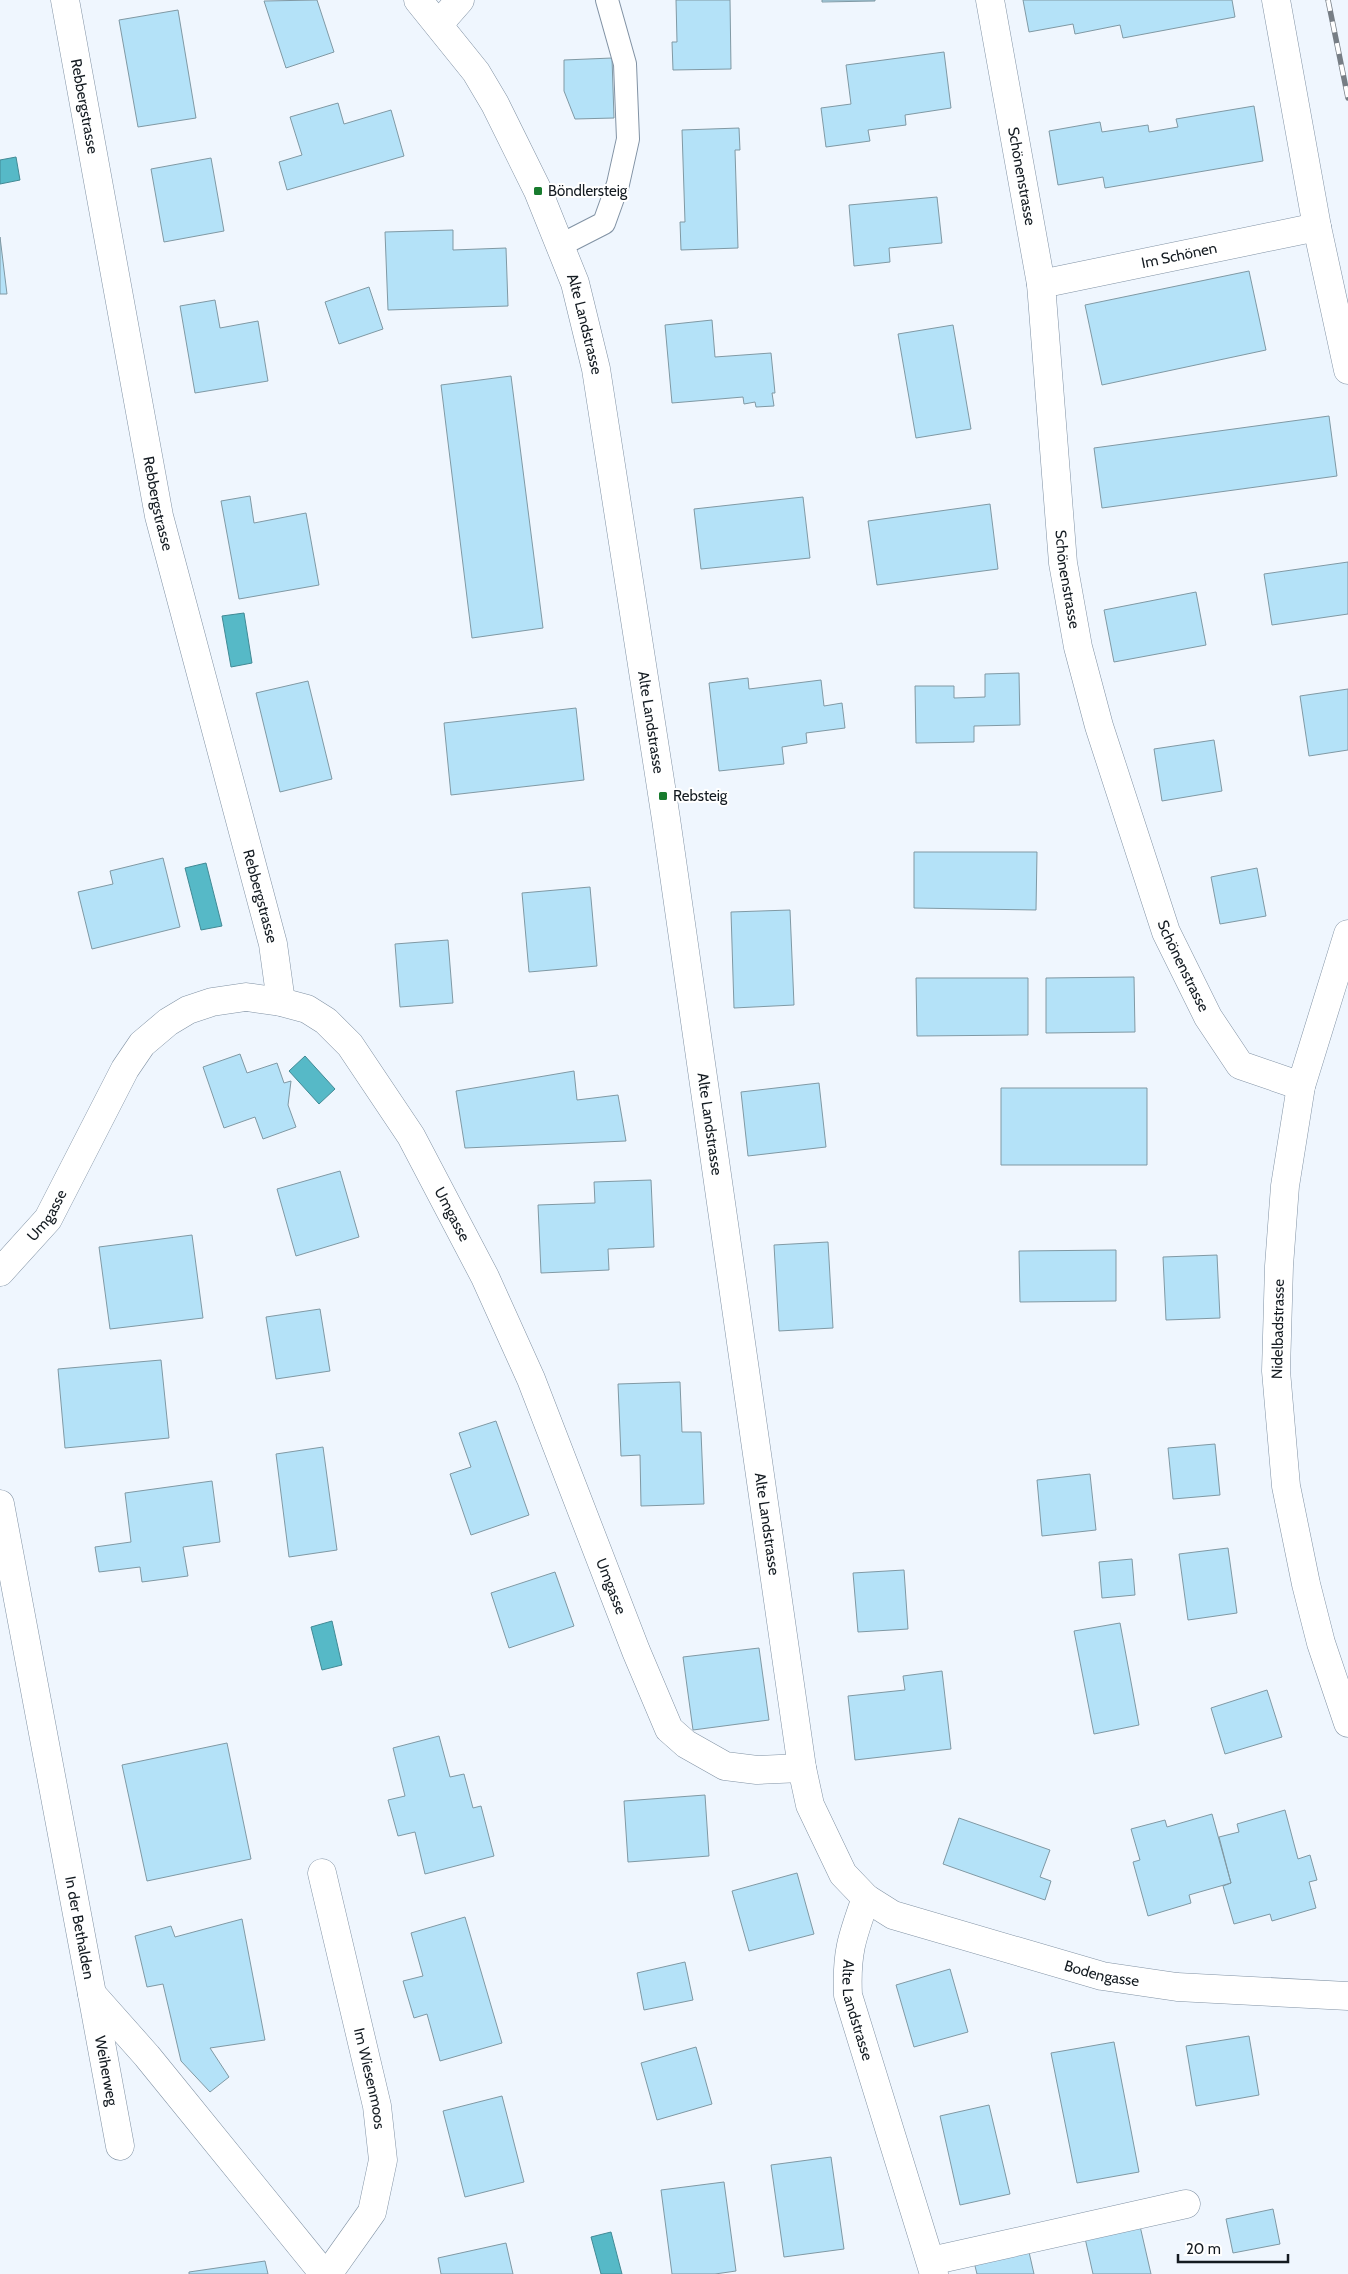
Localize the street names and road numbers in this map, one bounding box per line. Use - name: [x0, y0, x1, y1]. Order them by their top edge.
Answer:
- street label: Rebbergstrasse: [67, 57, 102, 155]
- street label: Schönenstrasse: [1004, 126, 1039, 227]
- street label: Im Schönen: [1140, 239, 1218, 272]
- street label: Alte Landstrasse: [563, 271, 606, 376]
- street label: Rebbergstrasse: [139, 455, 177, 553]
- street label: Schönenstrasse: [1051, 529, 1084, 630]
- street label: Alte Landstrasse: [634, 670, 668, 775]
- street label: Rebbergstrasse: [239, 847, 281, 945]
- street label: Schönenstrasse: [1154, 918, 1213, 1015]
- street label: Alte Landstrasse: [693, 1072, 726, 1177]
- street label: Umgasse: [430, 1184, 474, 1245]
- street label: Umgasse: [23, 1186, 71, 1245]
- street label: Nidelbadstrasse: [1268, 1278, 1288, 1379]
- street label: Alte Landstrasse: [751, 1472, 783, 1577]
- street label: Umgasse: [592, 1556, 630, 1617]
- street label: In der Bethalden: [61, 1875, 98, 1981]
- street label: Bodengasse: [1062, 1956, 1141, 1990]
- street label: Alte Landstrasse: [839, 1959, 877, 2063]
- street label: Im Wiesenmoos: [350, 2026, 389, 2130]
- street label: Weiherweg: [91, 2034, 122, 2108]

